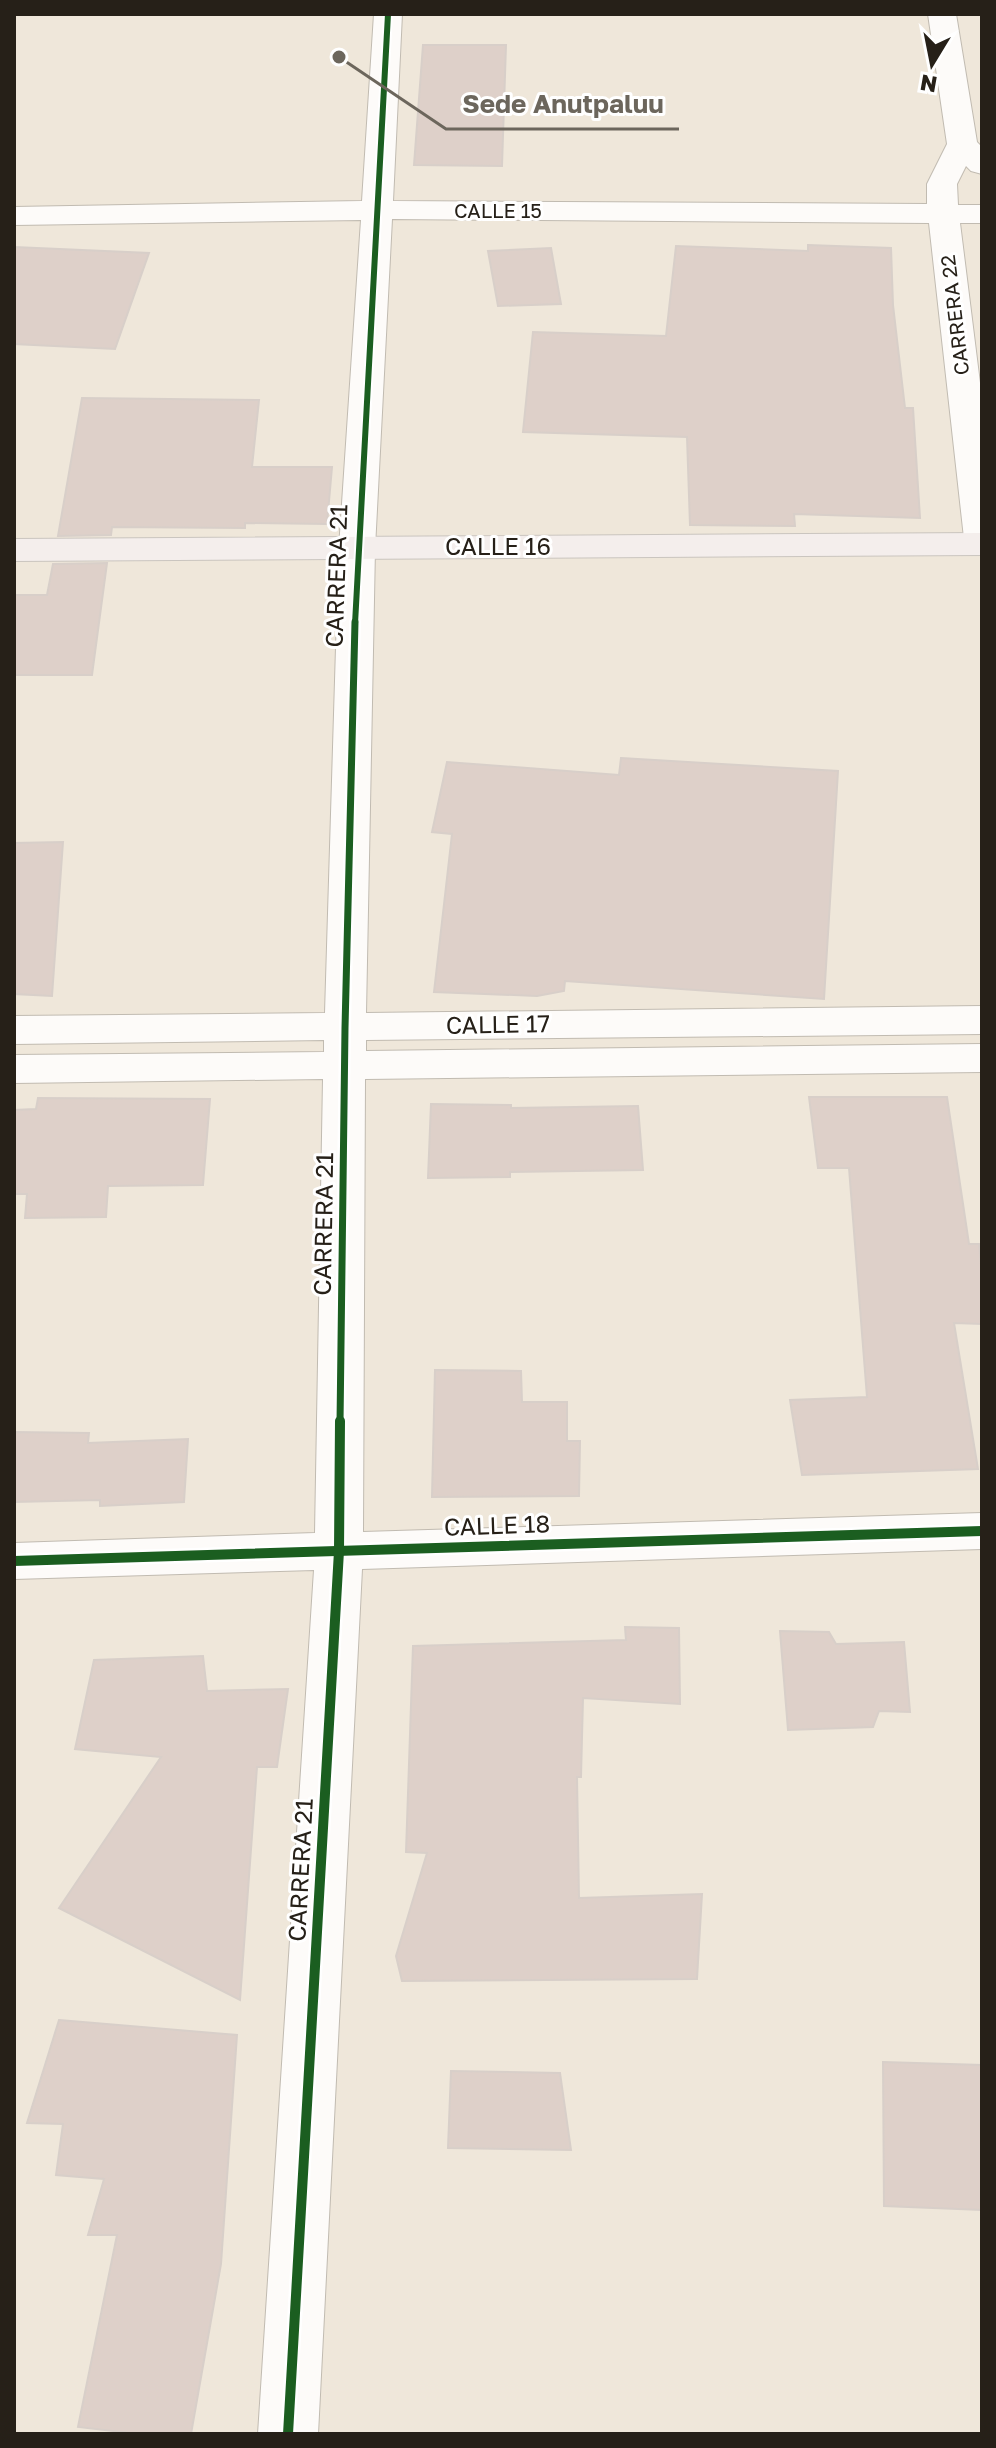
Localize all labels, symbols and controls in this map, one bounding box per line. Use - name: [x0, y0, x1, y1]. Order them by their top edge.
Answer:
- north arrow: [892, 24, 972, 104]
- text: N: [918, 69, 939, 99]
- callout: Sede Anutpaluu: [446, 79, 679, 129]
- text: Sede Anutpaluu: [462, 88, 664, 119]
- street label: CALLE 15: [454, 198, 542, 222]
- street label: CARRERA 22: [935, 254, 973, 377]
- street label: CARRERA 21: [319, 504, 352, 648]
- street label: CALLE 16: [445, 531, 551, 560]
- street label: CALLE 17: [446, 1008, 550, 1039]
- street label: CARRERA 21: [307, 1152, 338, 1296]
- street label: CALLE 18: [443, 1508, 551, 1541]
- street label: CARRERA 21: [281, 1798, 318, 1942]

